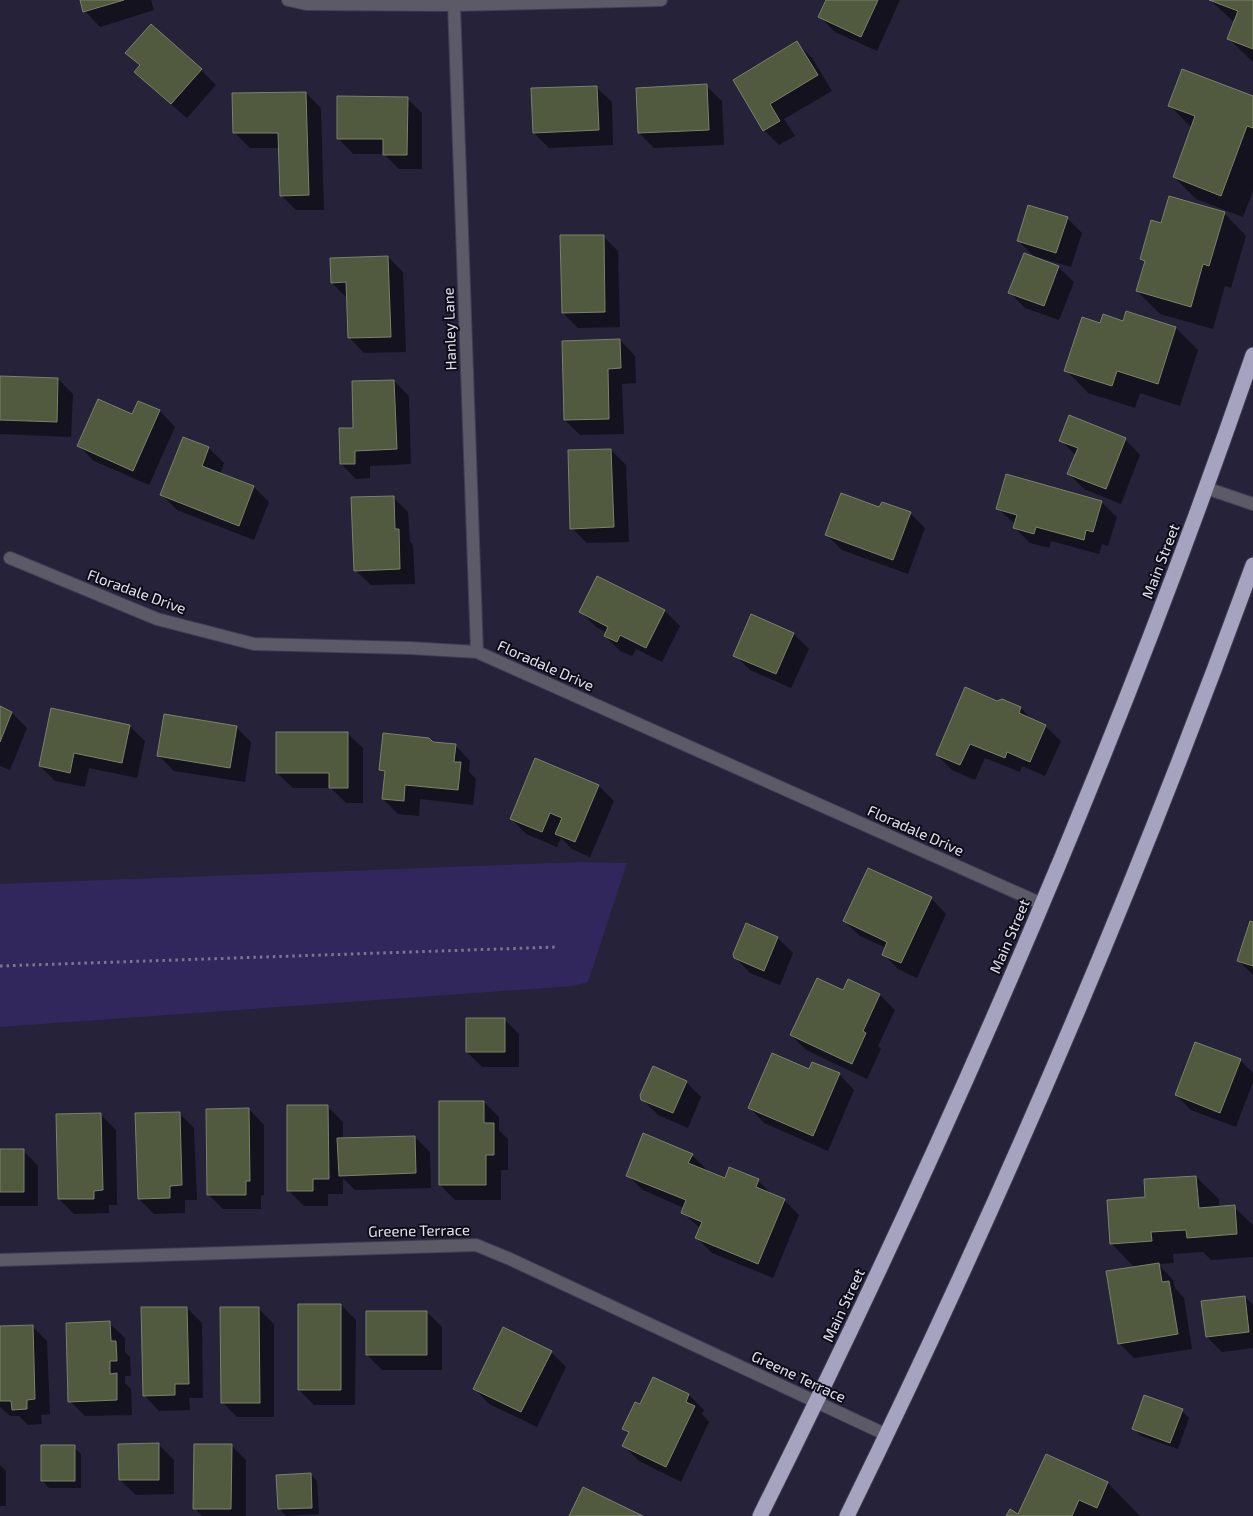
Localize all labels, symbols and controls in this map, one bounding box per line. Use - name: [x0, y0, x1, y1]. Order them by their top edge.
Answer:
- street label: Hanley Lane: [439, 287, 459, 371]
- street label: Main Street: [1137, 521, 1183, 601]
- street label: Floradale Drive: [85, 565, 189, 617]
- street label: Floradale Drive: [495, 636, 597, 694]
- street label: Floradale Drive: [865, 801, 967, 859]
- street label: Main Street: [985, 896, 1033, 976]
- street label: Greene Terrace: [368, 1220, 470, 1240]
- street label: Main Street: [818, 1265, 868, 1345]
- street label: Greene Terrace: [749, 1346, 849, 1406]

